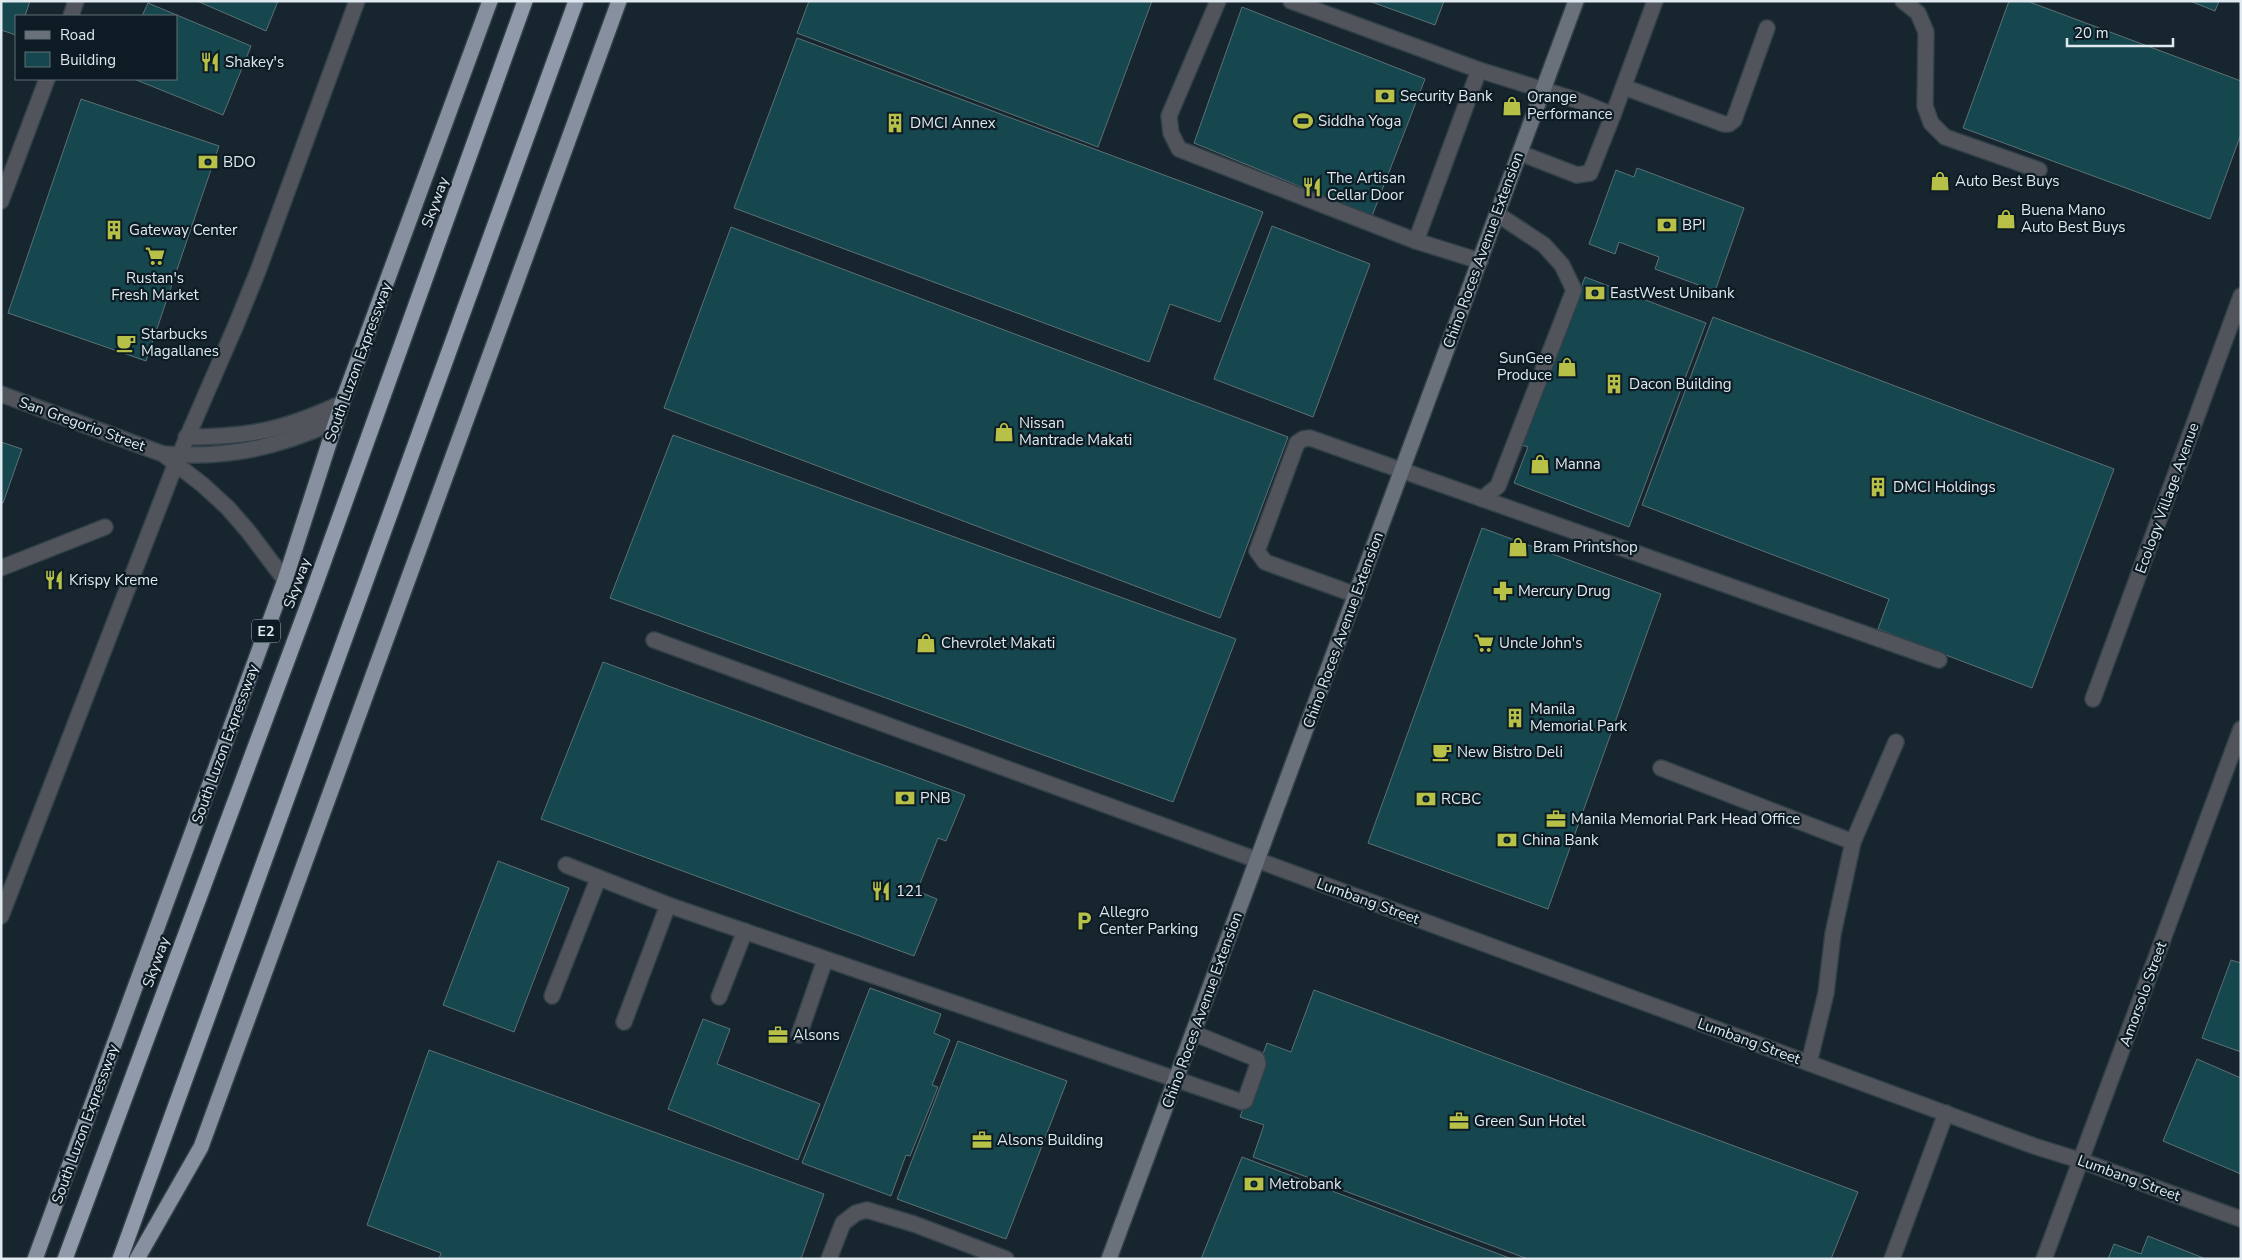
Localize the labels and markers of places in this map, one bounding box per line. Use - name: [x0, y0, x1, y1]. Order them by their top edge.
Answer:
- restaurant icon: Shakey's: [199, 51, 221, 73]
- place label: Shakey's: [225, 52, 284, 72]
- bank icon: Security Bank: [1374, 85, 1396, 107]
- place label: Security Bank: [1400, 86, 1493, 106]
- place label: Orange Performance: [1527, 87, 1613, 124]
- shop icon: Orange Performance: [1501, 95, 1523, 117]
- sports icon: Siddha Yoga: [1292, 110, 1314, 132]
- place label: Siddha Yoga: [1318, 111, 1401, 131]
- building icon: DMCI Annex: [884, 112, 906, 134]
- place label: DMCI Annex: [910, 113, 996, 133]
- bank icon: BDO: [197, 151, 219, 173]
- place label: BDO: [223, 152, 256, 172]
- place label: The Artisan Cellar Door: [1327, 168, 1406, 205]
- shop icon: Auto Best Buys: [1929, 170, 1951, 192]
- place label: Auto Best Buys: [1955, 171, 2059, 191]
- restaurant icon: The Artisan Cellar Door: [1301, 176, 1323, 198]
- place label: Buena Mano Auto Best Buys: [2021, 200, 2125, 237]
- shop icon: Buena Mano Auto Best Buys: [1995, 208, 2017, 230]
- bank icon: BPI: [1656, 214, 1678, 236]
- place label: BPI: [1682, 215, 1705, 235]
- building icon: Gateway Center: [103, 219, 125, 241]
- place label: Gateway Center: [129, 220, 238, 240]
- supermarket icon: Rustan's Fresh Market: [144, 245, 166, 267]
- place label: Rustan's Fresh Market: [111, 268, 200, 305]
- bank icon: EastWest Unibank: [1584, 282, 1606, 304]
- place label: EastWest Unibank: [1610, 283, 1735, 303]
- place label: Starbucks Magallanes: [141, 324, 219, 361]
- cafe icon: Starbucks Magallanes: [115, 332, 137, 354]
- place label: SunGee Produce: [1497, 348, 1552, 385]
- shop icon: SunGee Produce: [1556, 356, 1578, 378]
- building icon: Dacon Building: [1603, 373, 1625, 395]
- place label: Dacon Building: [1629, 374, 1732, 394]
- place label: Nissan Mantrade Makati: [1019, 413, 1132, 450]
- shop icon: Nissan Mantrade Makati: [993, 421, 1015, 443]
- shop icon: Manna: [1529, 453, 1551, 475]
- place label: Manna: [1555, 454, 1601, 474]
- building icon: DMCI Holdings: [1867, 476, 1889, 498]
- place label: DMCI Holdings: [1893, 477, 1996, 497]
- shop icon: Bram Printshop: [1507, 536, 1529, 558]
- place label: Bram Printshop: [1533, 537, 1638, 557]
- restaurant icon: Krispy Kreme: [43, 569, 65, 591]
- place label: Krispy Kreme: [69, 570, 158, 590]
- pharmacy icon: Mercury Drug: [1492, 580, 1514, 602]
- place label: Mercury Drug: [1518, 581, 1611, 601]
- shop icon: Chevrolet Makati: [915, 632, 937, 654]
- supermarket icon: Uncle John's: [1473, 632, 1495, 654]
- place label: Chevrolet Makati: [941, 633, 1055, 653]
- place label: Uncle John's: [1499, 633, 1582, 653]
- place label: Manila Memorial Park: [1530, 699, 1628, 736]
- building icon: Manila Memorial Park: [1504, 707, 1526, 729]
- cafe icon: New Bistro Deli: [1431, 741, 1453, 763]
- place label: New Bistro Deli: [1457, 742, 1563, 762]
- bank icon: PNB: [894, 787, 916, 809]
- place label: PNB: [920, 788, 951, 808]
- bank icon: RCBC: [1415, 788, 1437, 810]
- place label: RCBC: [1441, 789, 1481, 809]
- office icon: Manila Memorial Park Head Office: [1545, 808, 1567, 830]
- place label: Manila Memorial Park Head Office: [1571, 809, 1800, 829]
- bank icon: China Bank: [1496, 829, 1518, 851]
- place label: China Bank: [1522, 830, 1599, 850]
- restaurant icon: 121: [870, 880, 892, 902]
- place label: 121: [896, 881, 923, 901]
- place label: Allegro Center Parking: [1099, 902, 1198, 939]
- parking icon: Allegro Center Parking: [1073, 910, 1095, 932]
- office icon: Alsons: [767, 1024, 789, 1046]
- place label: Alsons: [793, 1025, 840, 1045]
- office icon: Green Sun Hotel: [1448, 1110, 1470, 1132]
- place label: Green Sun Hotel: [1474, 1111, 1586, 1131]
- office icon: Alsons Building: [971, 1129, 993, 1151]
- place label: Alsons Building: [997, 1130, 1103, 1150]
- bank icon: Metrobank: [1243, 1173, 1265, 1195]
- place label: Metrobank: [1269, 1174, 1342, 1194]

